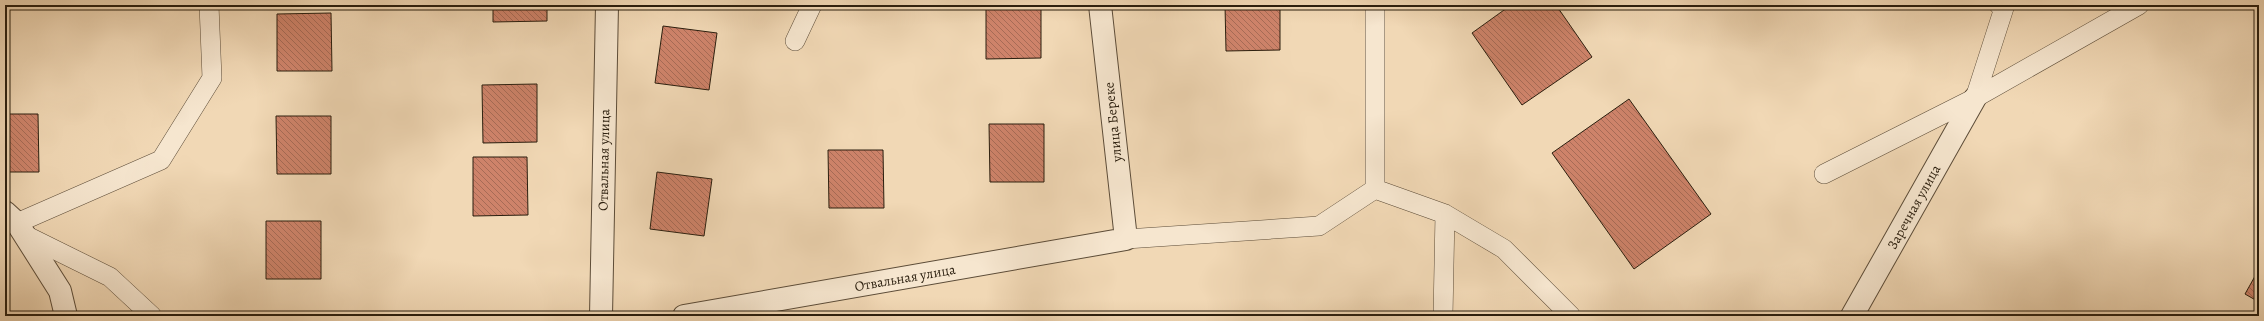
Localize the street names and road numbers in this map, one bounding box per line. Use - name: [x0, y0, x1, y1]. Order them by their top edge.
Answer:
- street label: улица Береке: [1099, 81, 1127, 164]
- street label: Отвальная улица: [594, 108, 614, 211]
- street label: Заречная улица: [1883, 161, 1945, 253]
- street label: Отвальная улица: [853, 260, 957, 296]

